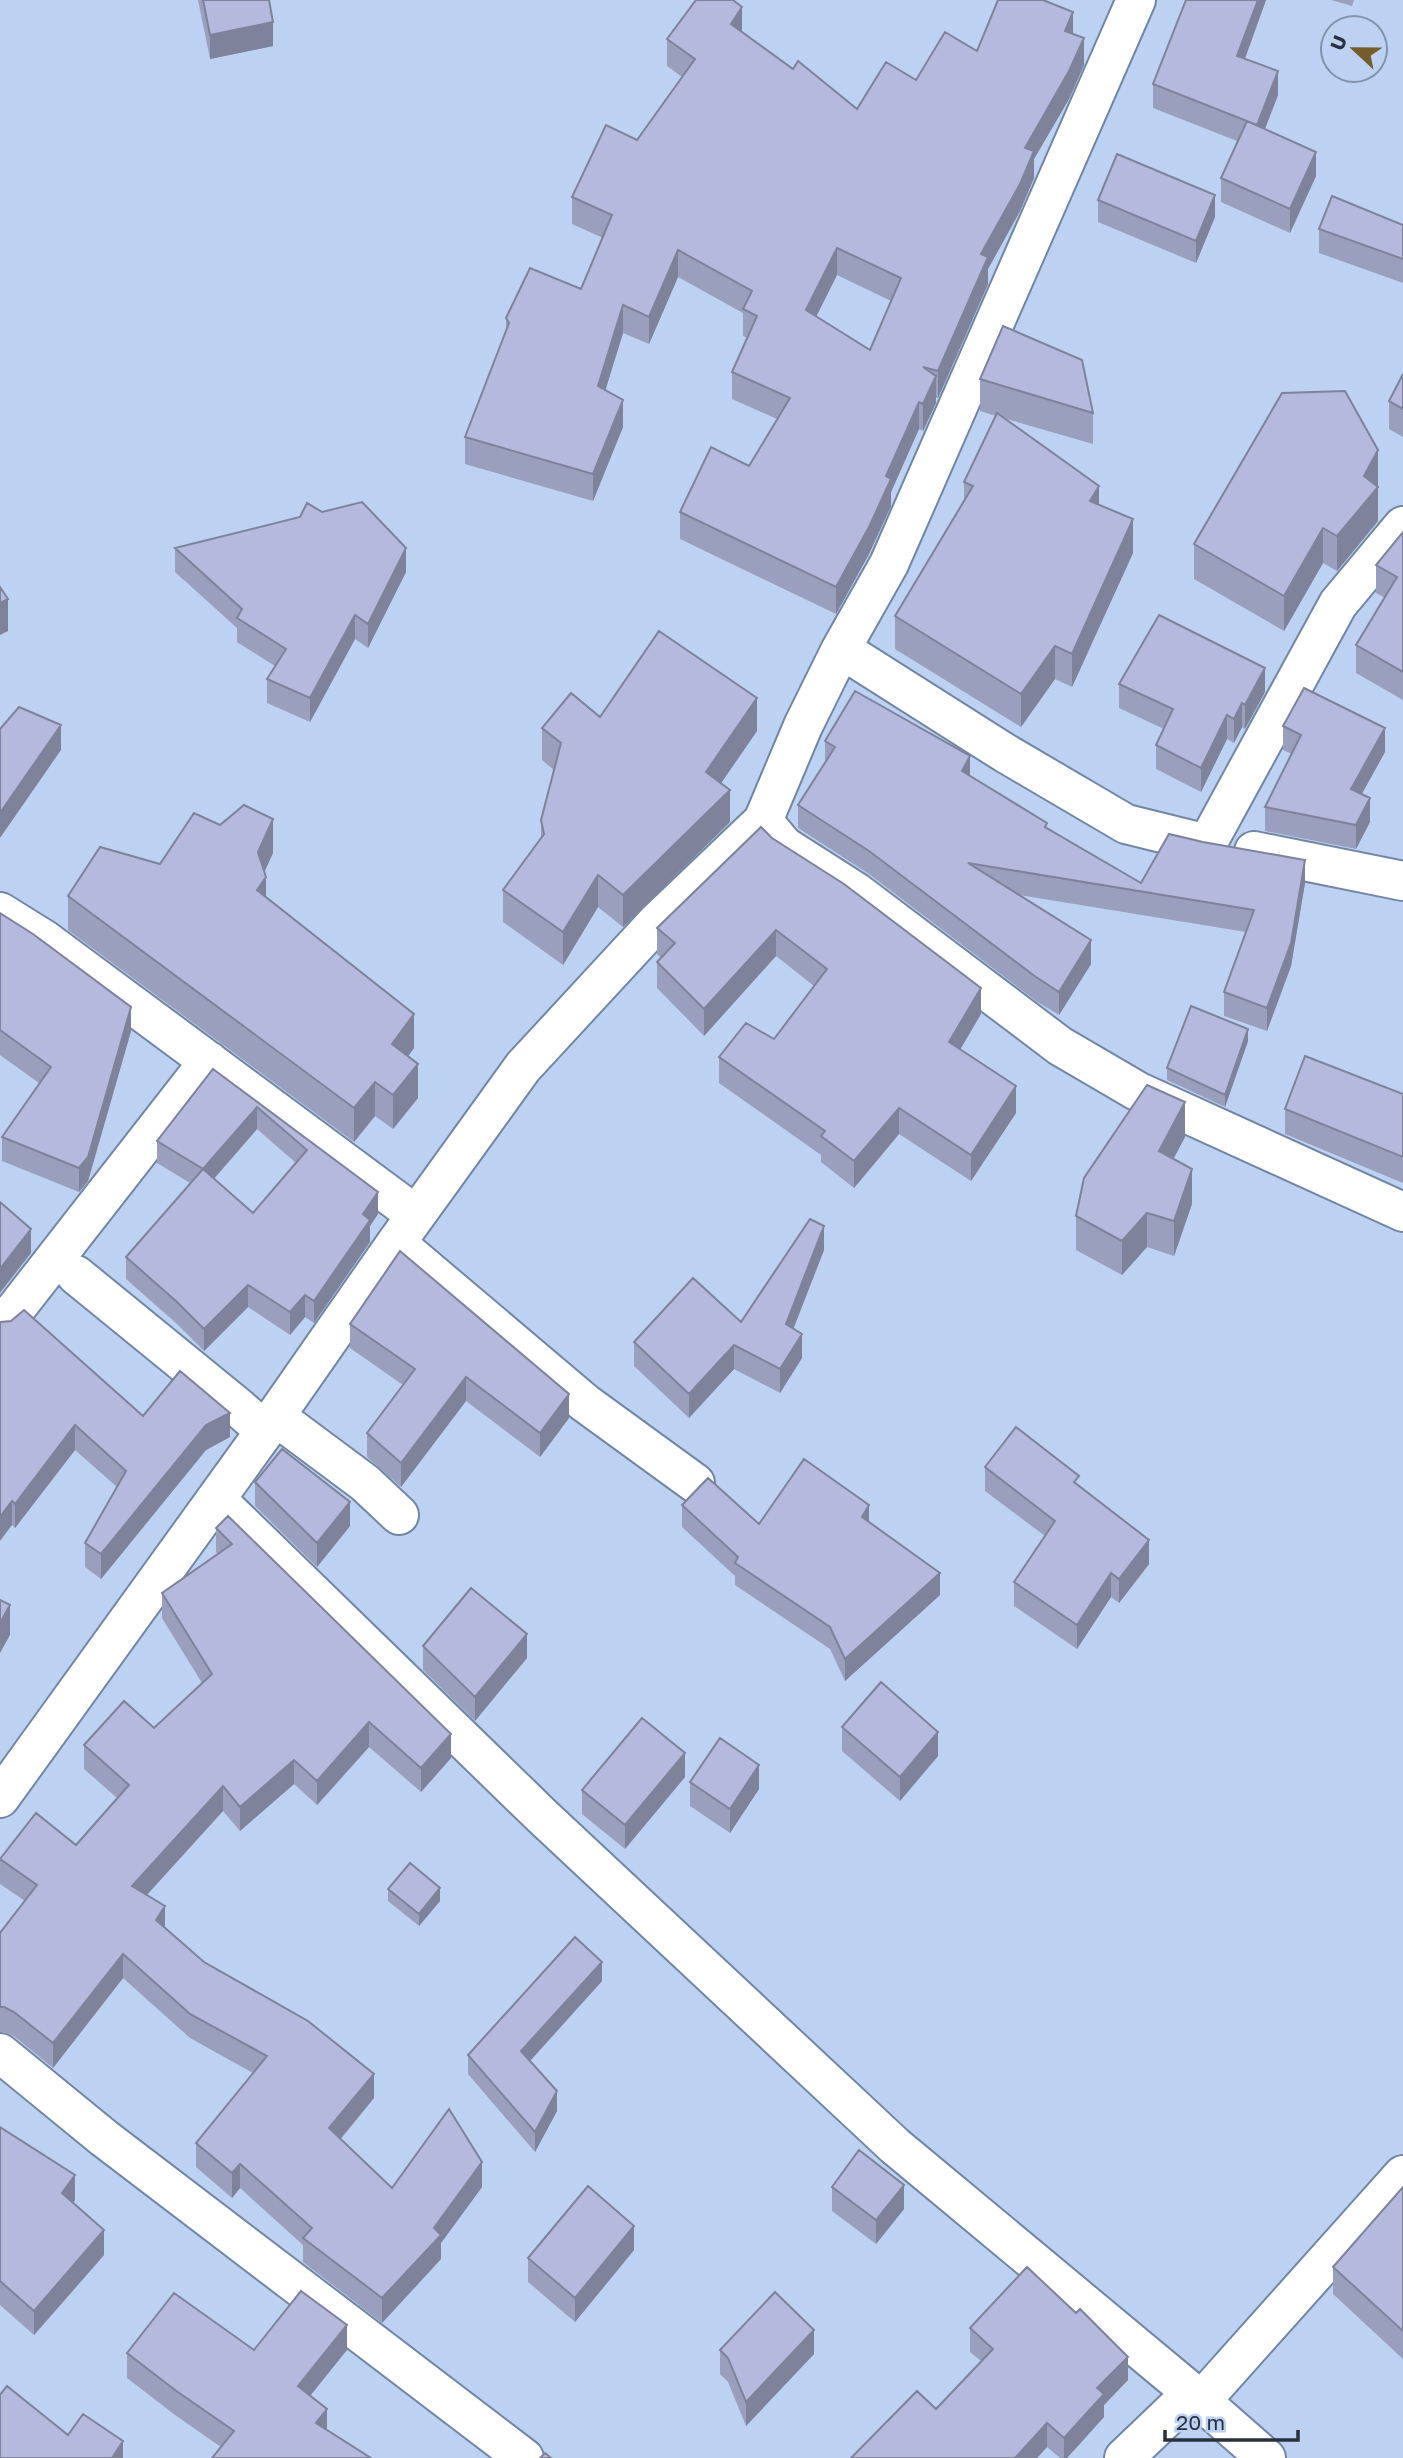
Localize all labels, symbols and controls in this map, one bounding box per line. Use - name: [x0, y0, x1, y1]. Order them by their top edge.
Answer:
- north arrow: [1319, 14, 1389, 84]
- text: U: [1325, 32, 1351, 53]
- scale bar: [1165, 2398, 1298, 2442]
- text: 20 m: [1176, 2409, 1225, 2435]

